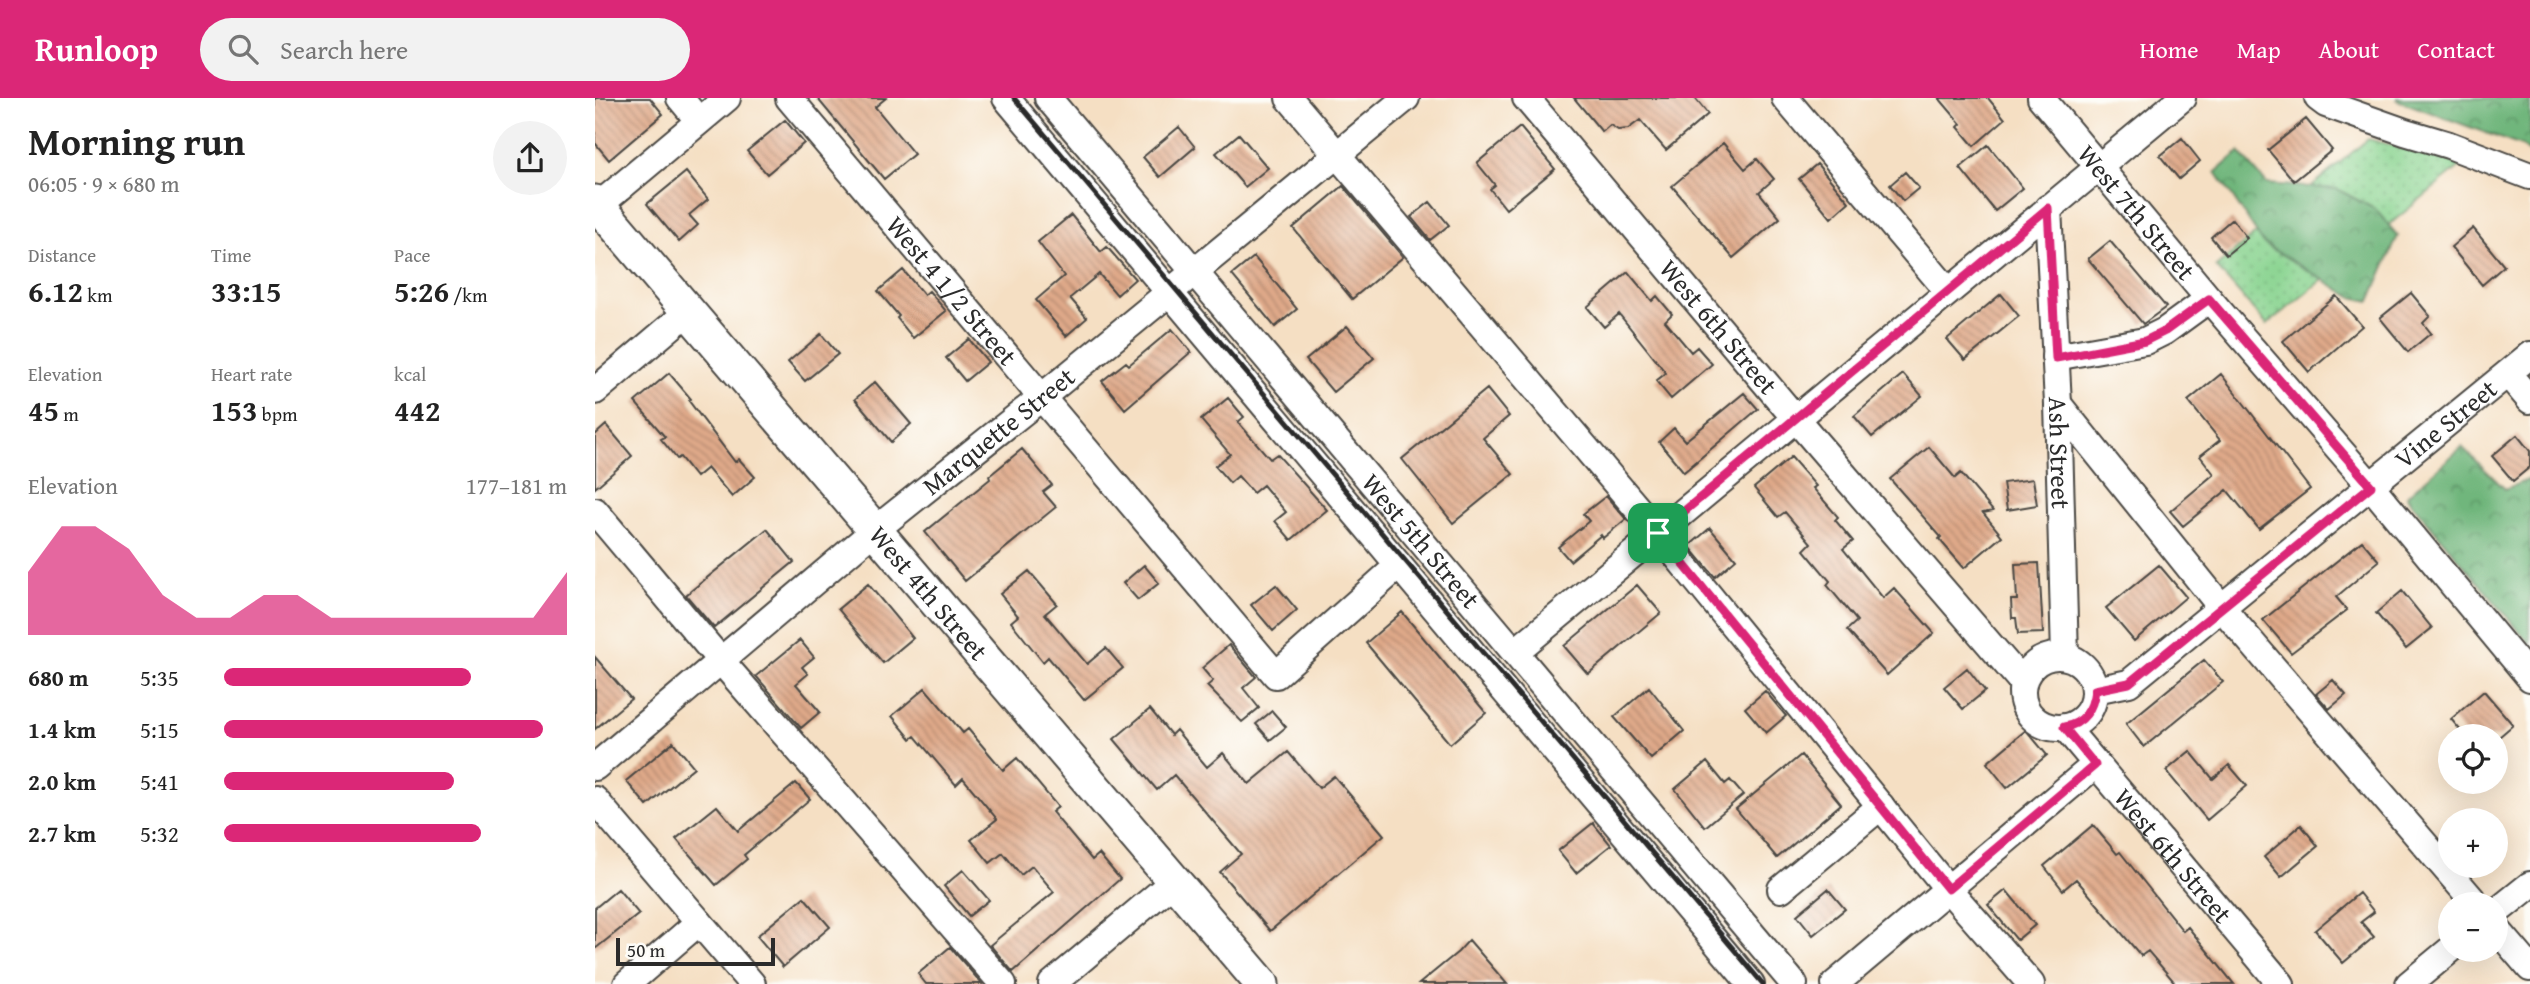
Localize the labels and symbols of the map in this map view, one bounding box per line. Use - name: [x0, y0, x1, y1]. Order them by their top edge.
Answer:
- street label: West 7th Street: [2069, 136, 2205, 288]
- street label: West 4 1/2 Street: [877, 207, 1027, 374]
- street label: West 6th Street: [1650, 250, 1787, 403]
- street label: Marquette Street: [913, 358, 1083, 504]
- street label: Vine Street: [2386, 370, 2505, 477]
- street label: Ash Street: [2039, 396, 2081, 509]
- street label: West 5th Street: [1353, 464, 1490, 617]
- pin: [1628, 503, 1688, 563]
- street label: West 4th Street: [860, 517, 998, 669]
- street label: West 6th Street: [2105, 779, 2242, 932]
- scale bar: [616, 935, 775, 967]

